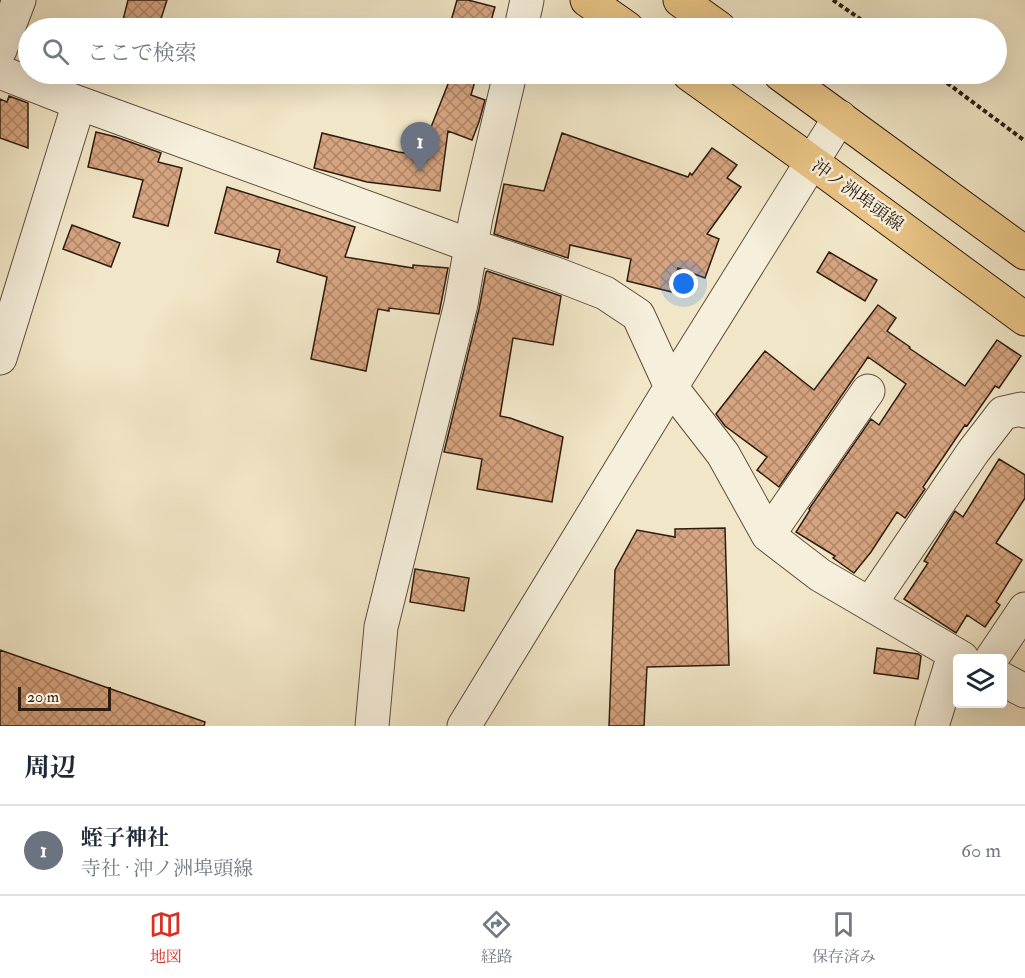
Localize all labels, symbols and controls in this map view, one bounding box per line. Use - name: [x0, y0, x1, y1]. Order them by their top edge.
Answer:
- search box: [18, 18, 1007, 84]
- icon: search: [39, 35, 72, 68]
- text: ここで検索: [87, 39, 197, 67]
- pin: 1: [400, 122, 440, 172]
- street label: 沖ノ洲埠頭線: [807, 154, 908, 236]
- your location: [669, 269, 698, 298]
- map controls: [953, 654, 1007, 708]
- button: layers: [953, 654, 1007, 708]
- scale bar: [18, 684, 111, 712]
- text: 20 m: [27, 687, 59, 707]
- text: 周辺: [24, 752, 76, 784]
- text: 蛭子神社: [81, 824, 169, 852]
- text: 1: [40, 838, 47, 863]
- text: 60 m: [961, 838, 1001, 863]
- text: 寺社 · 沖ノ洲埠頭線: [81, 856, 253, 881]
- tab: 地図: [149, 908, 182, 967]
- tab: 経路: [480, 908, 513, 967]
- tab: 保存済み: [812, 908, 876, 967]

